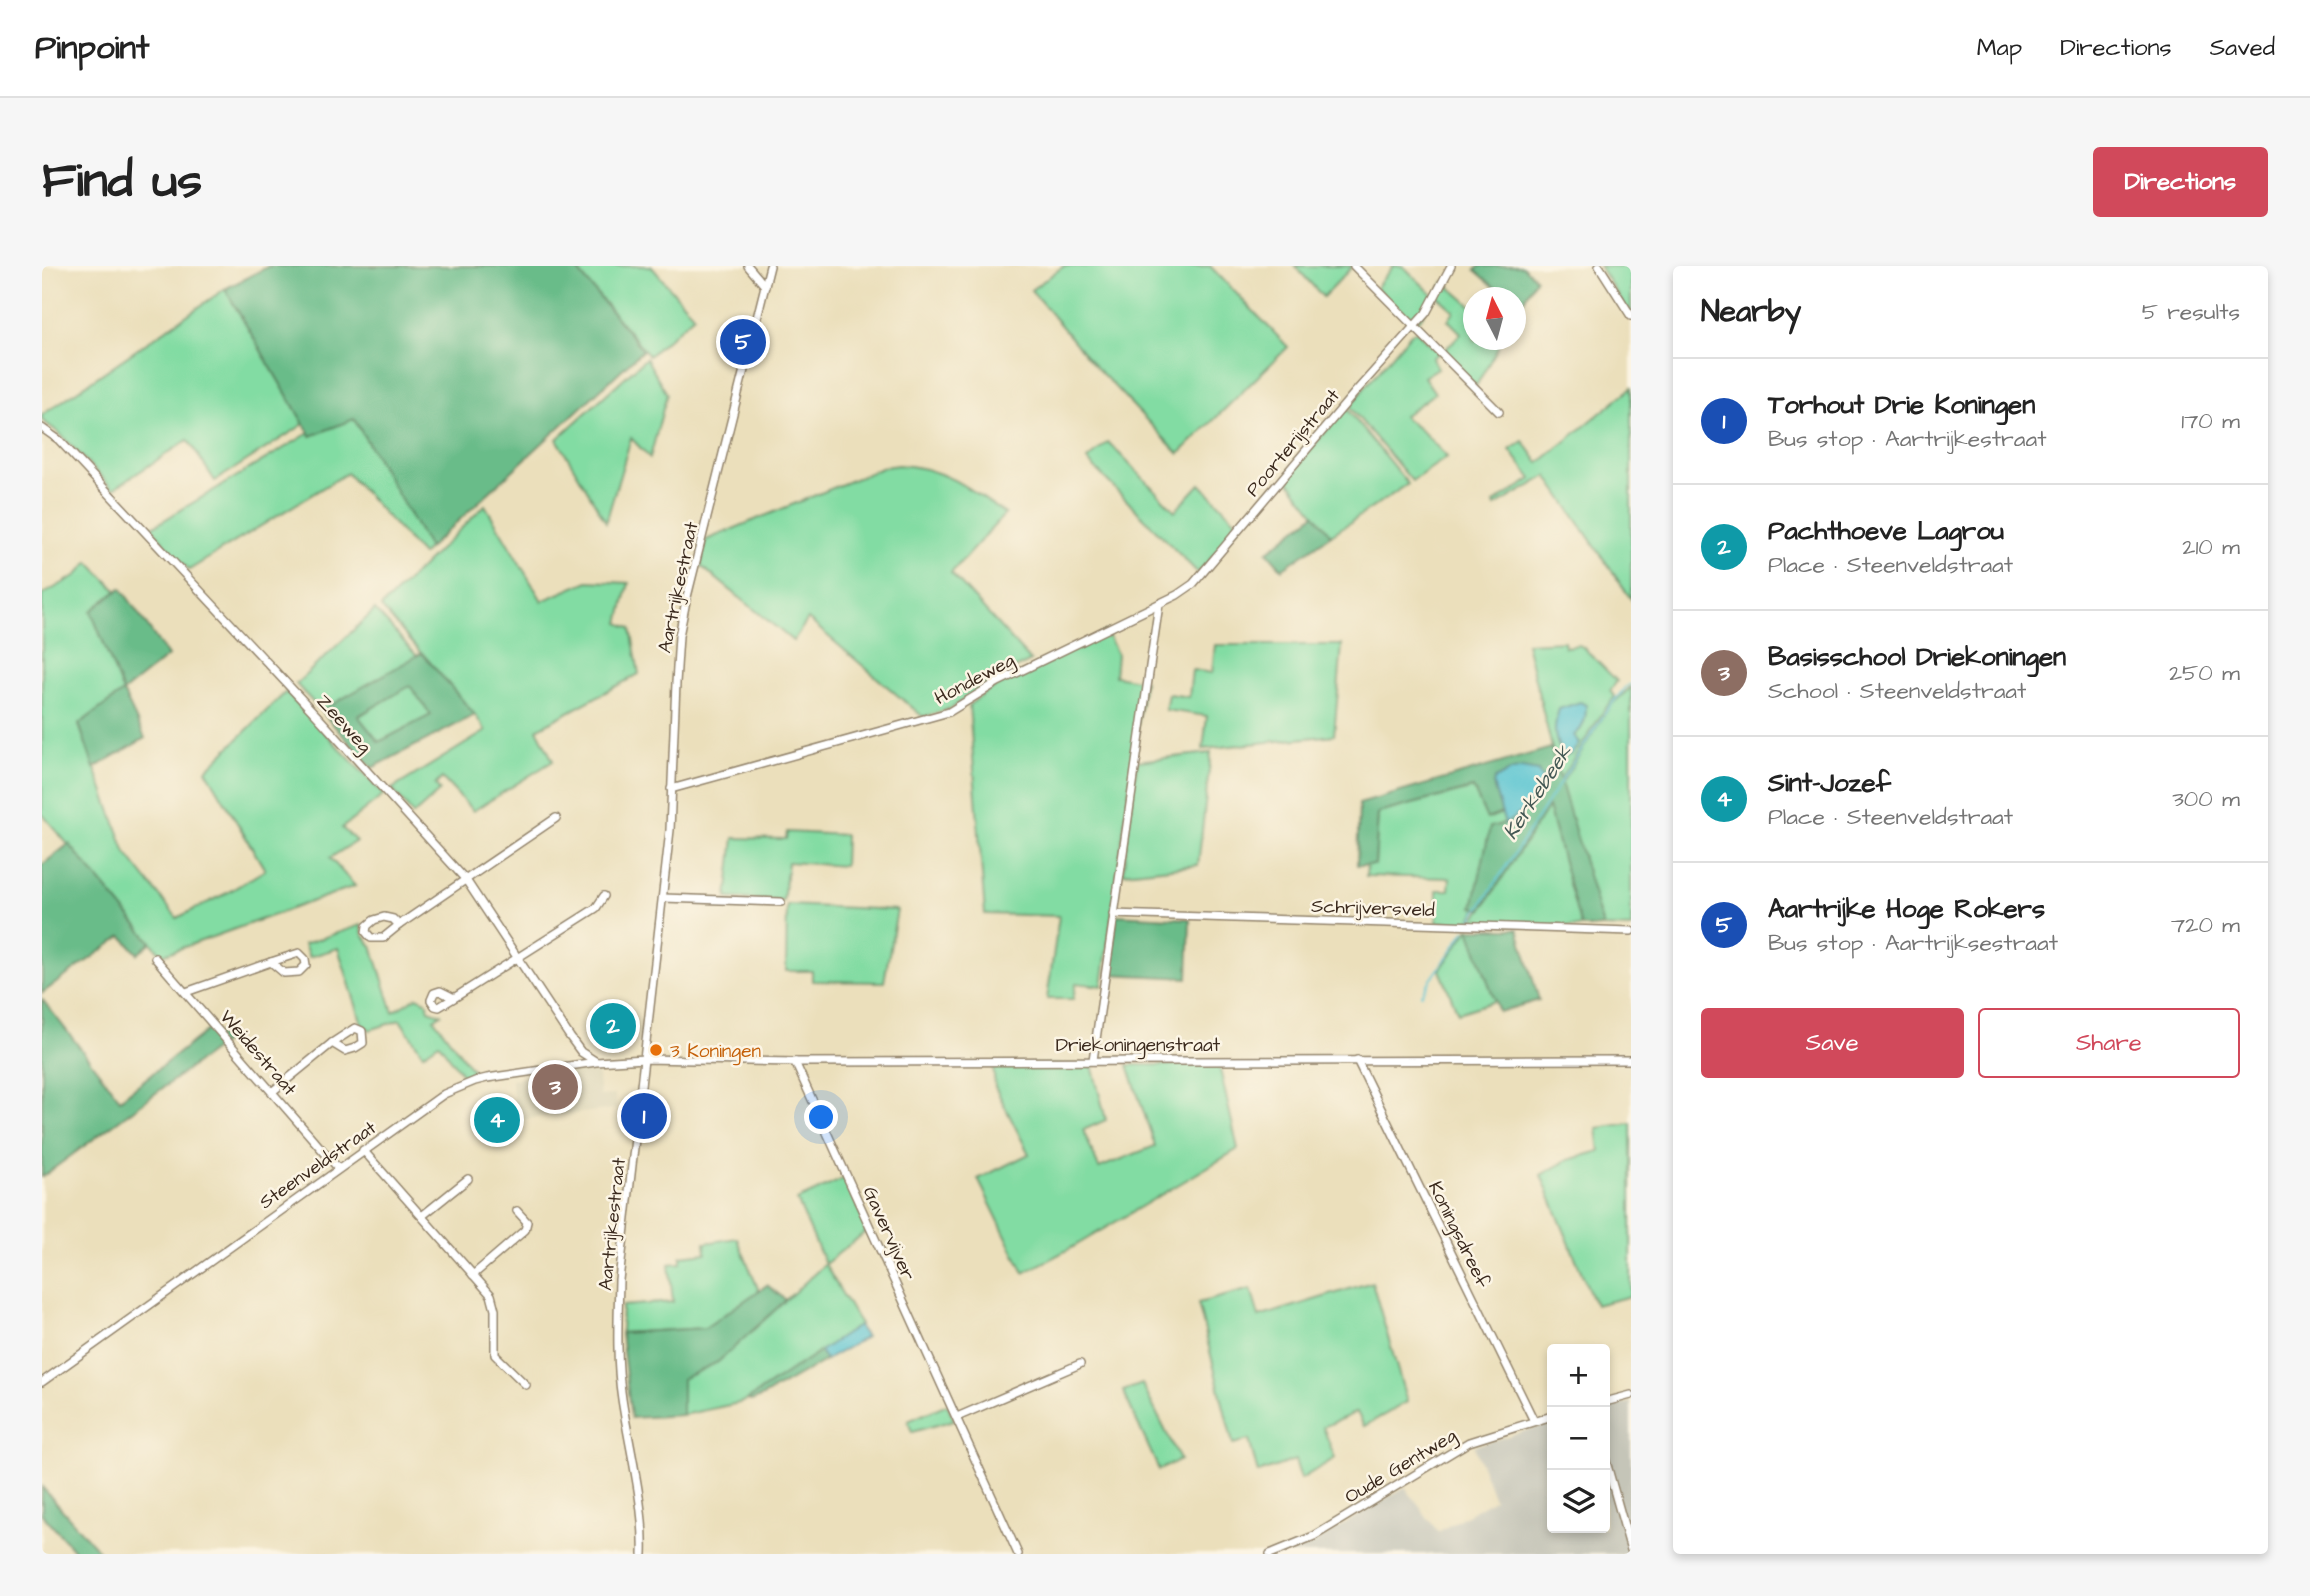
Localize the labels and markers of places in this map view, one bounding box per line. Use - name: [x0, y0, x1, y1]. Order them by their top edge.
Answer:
- pin: 5: [720, 316, 766, 368]
- pin: 2: [590, 1000, 636, 1052]
- place label: 3 Koningen: [670, 1038, 761, 1066]
- marker: 3 Koningen: [648, 1042, 664, 1058]
- pin: 3: [532, 1061, 578, 1113]
- pin: 1: [621, 1090, 667, 1142]
- pin: 4: [474, 1094, 520, 1146]

